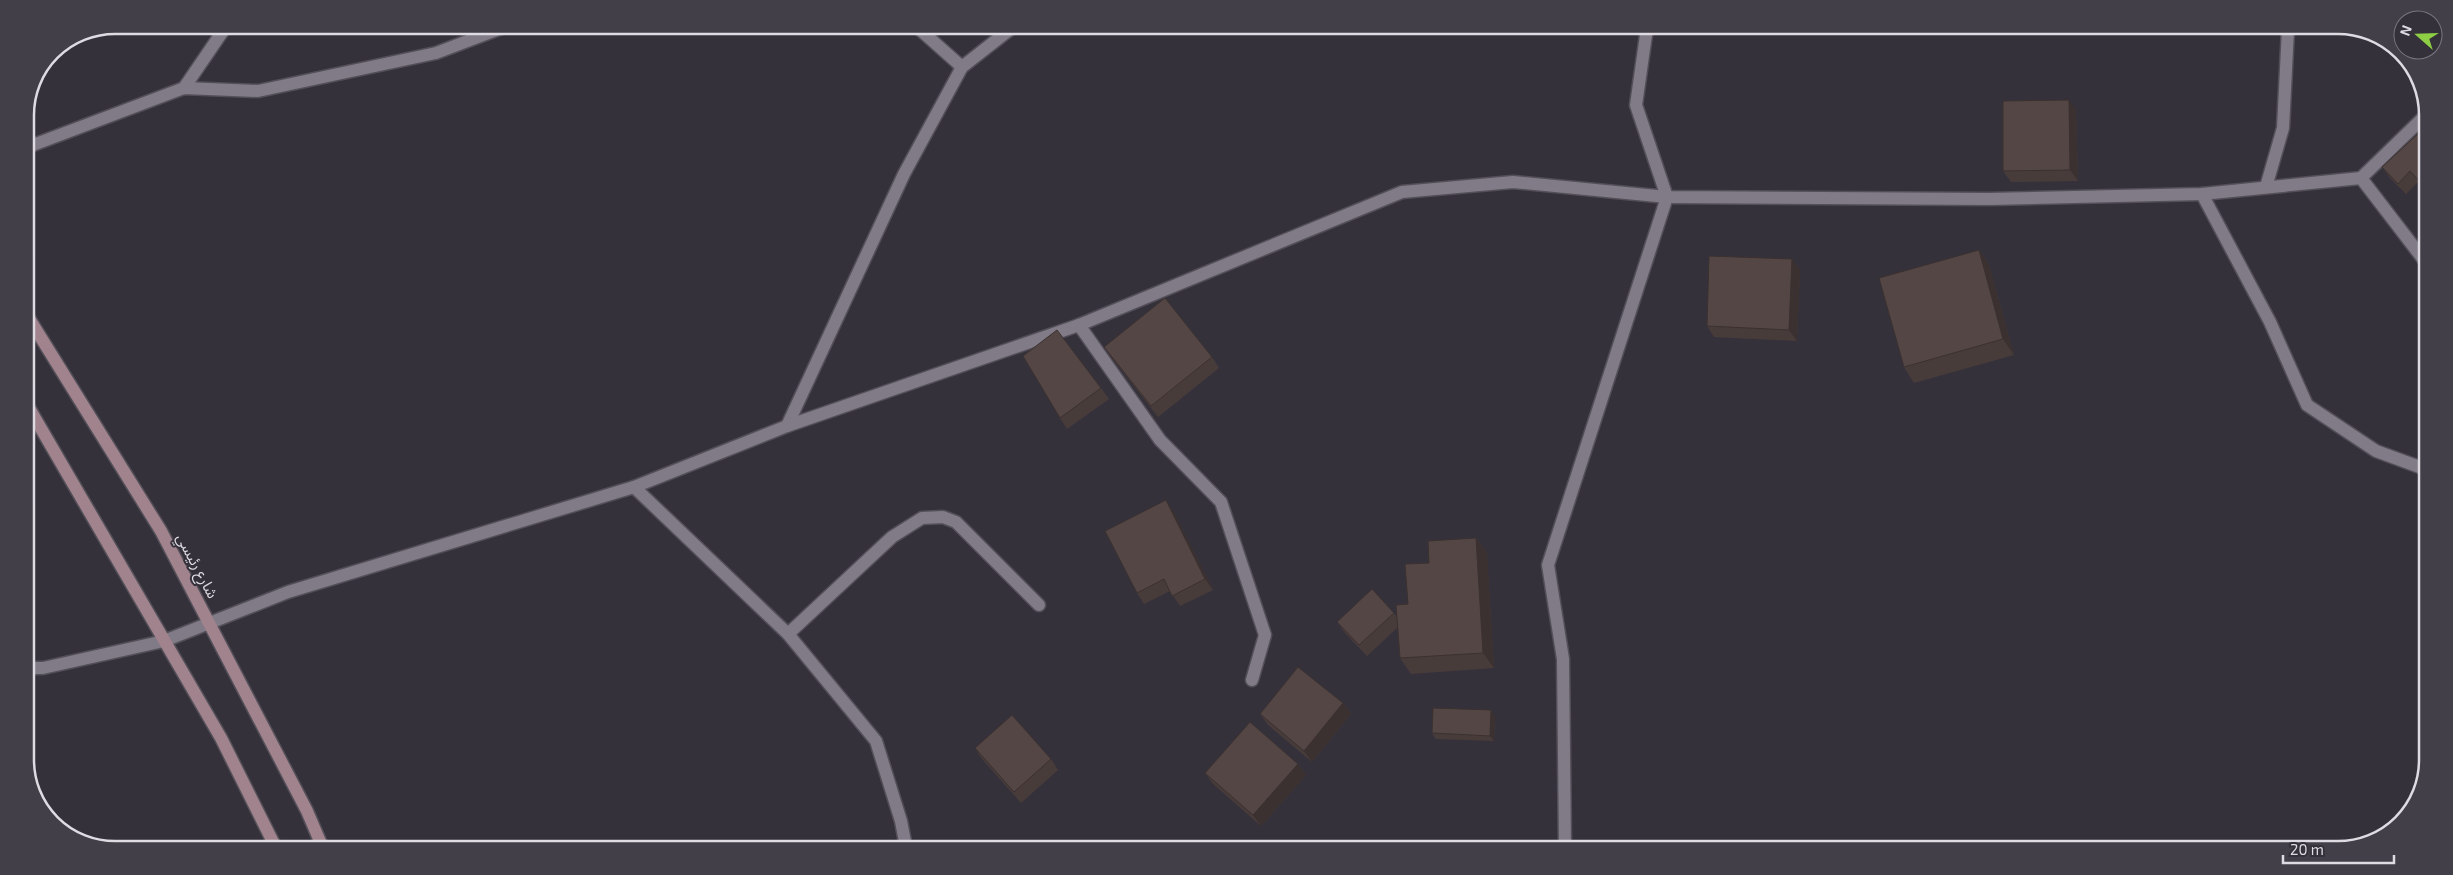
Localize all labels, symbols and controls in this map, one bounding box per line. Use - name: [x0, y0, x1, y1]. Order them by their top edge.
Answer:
- north arrow: [2393, 10, 2443, 60]
- text: N: [2396, 23, 2415, 38]
- street label: شارع رئيسي: [170, 530, 223, 603]
- scale bar: [2283, 832, 2394, 864]
- text: 20 m: [2290, 840, 2324, 858]

